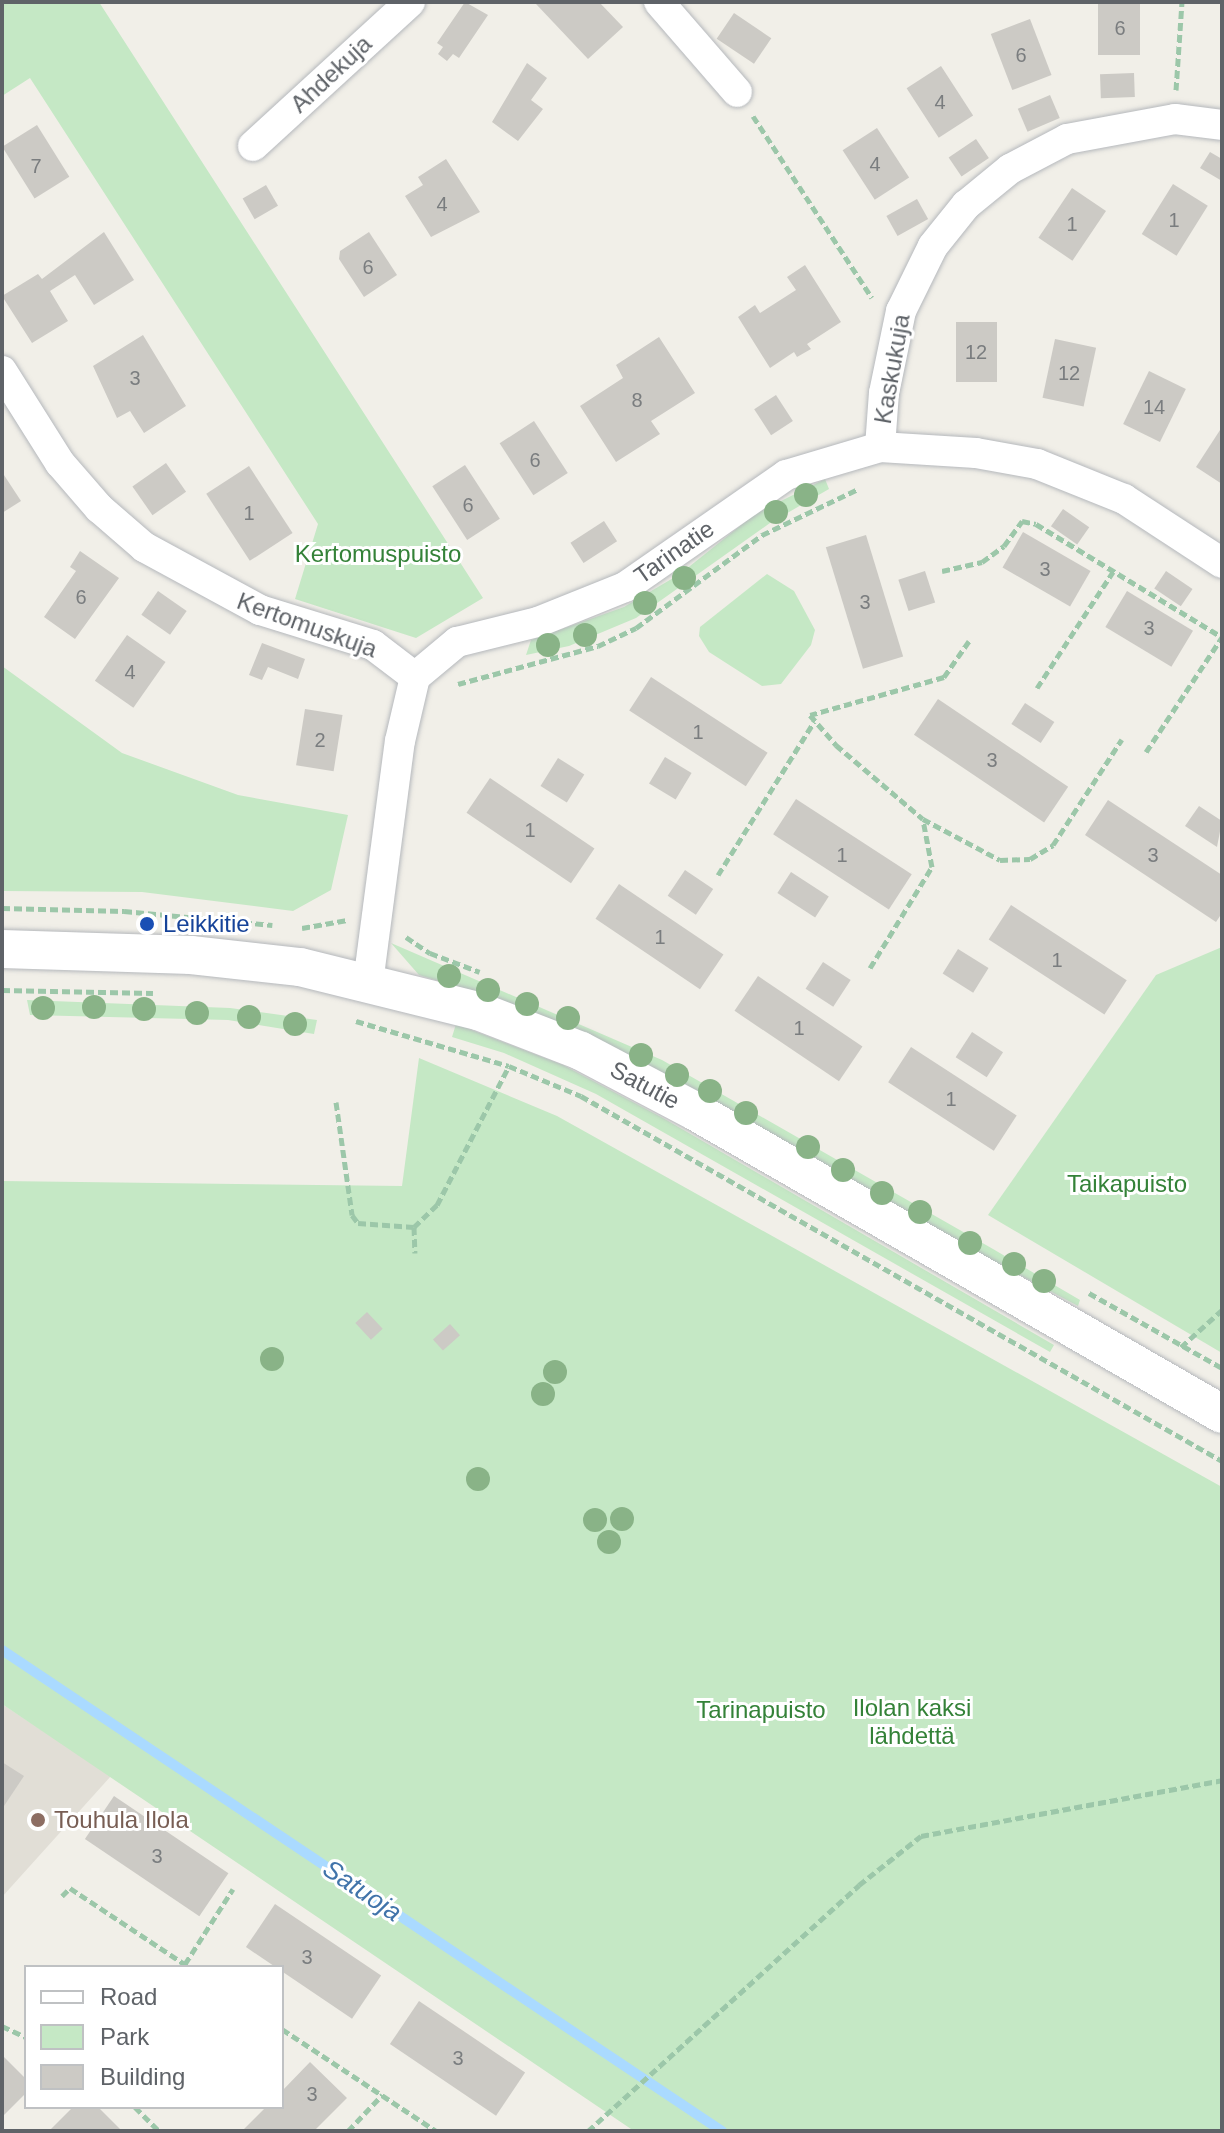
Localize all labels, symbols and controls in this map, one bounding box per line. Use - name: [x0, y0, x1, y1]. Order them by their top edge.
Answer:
- house number: 6: [1114, 16, 1126, 40]
- street label: Ahdekuja: [285, 29, 377, 119]
- house number: 6: [1015, 43, 1027, 67]
- house number: 4: [934, 90, 946, 114]
- house number: 4: [869, 152, 881, 176]
- house number: 7: [30, 154, 42, 178]
- house number: 4: [436, 192, 448, 216]
- house number: 1: [1168, 208, 1180, 232]
- house number: 1: [1066, 212, 1078, 236]
- house number: 6: [362, 255, 374, 279]
- street label: Kaskukuja: [868, 312, 916, 426]
- house number: 12: [965, 340, 987, 364]
- house number: 12: [1058, 361, 1080, 385]
- house number: 3: [129, 366, 141, 390]
- house number: 8: [631, 388, 643, 412]
- house number: 14: [1143, 395, 1165, 419]
- house number: 6: [529, 448, 541, 472]
- house number: 6: [462, 493, 474, 517]
- house number: 1: [243, 501, 255, 525]
- street label: Tarinatie: [629, 514, 719, 590]
- park label: Kertomuspuisto: [295, 540, 461, 568]
- house number: 3: [1039, 557, 1051, 581]
- house number: 6: [75, 585, 87, 609]
- street label: Kertomuskuja: [233, 586, 381, 664]
- house number: 3: [859, 590, 871, 614]
- house number: 3: [1143, 616, 1155, 640]
- house number: 4: [124, 660, 136, 684]
- house number: 1: [692, 720, 704, 744]
- house number: 2: [314, 728, 326, 752]
- house number: 3: [986, 748, 998, 772]
- house number: 1: [524, 818, 536, 842]
- house number: 1: [836, 843, 848, 867]
- house number: 3: [1147, 843, 1159, 867]
- place label: Leikkitie: [163, 910, 250, 938]
- marker: Leikkitie: [138, 915, 156, 933]
- house number: 1: [654, 925, 666, 949]
- house number: 1: [1051, 948, 1063, 972]
- house number: 1: [793, 1016, 805, 1040]
- street label: Satutie: [605, 1055, 685, 1115]
- house number: 1: [945, 1087, 957, 1111]
- park label: Taikapuisto: [1067, 1170, 1187, 1198]
- park label: Ilolan kaksi lähdettä: [853, 1694, 971, 1750]
- park label: Tarinapuisto: [696, 1696, 826, 1724]
- place label: Touhula Ilola: [54, 1806, 189, 1834]
- marker: Touhula Ilola: [29, 1811, 47, 1829]
- house number: 3: [151, 1844, 163, 1868]
- water label: Satuoja: [317, 1853, 407, 1929]
- house number: 3: [301, 1945, 313, 1969]
- legend: [24, 1965, 284, 2109]
- text: Road: [100, 1983, 157, 2010]
- text: Park: [100, 2023, 149, 2050]
- house number: 3: [452, 2046, 464, 2070]
- text: Building: [100, 2063, 185, 2090]
- house number: 3: [306, 2082, 318, 2106]

